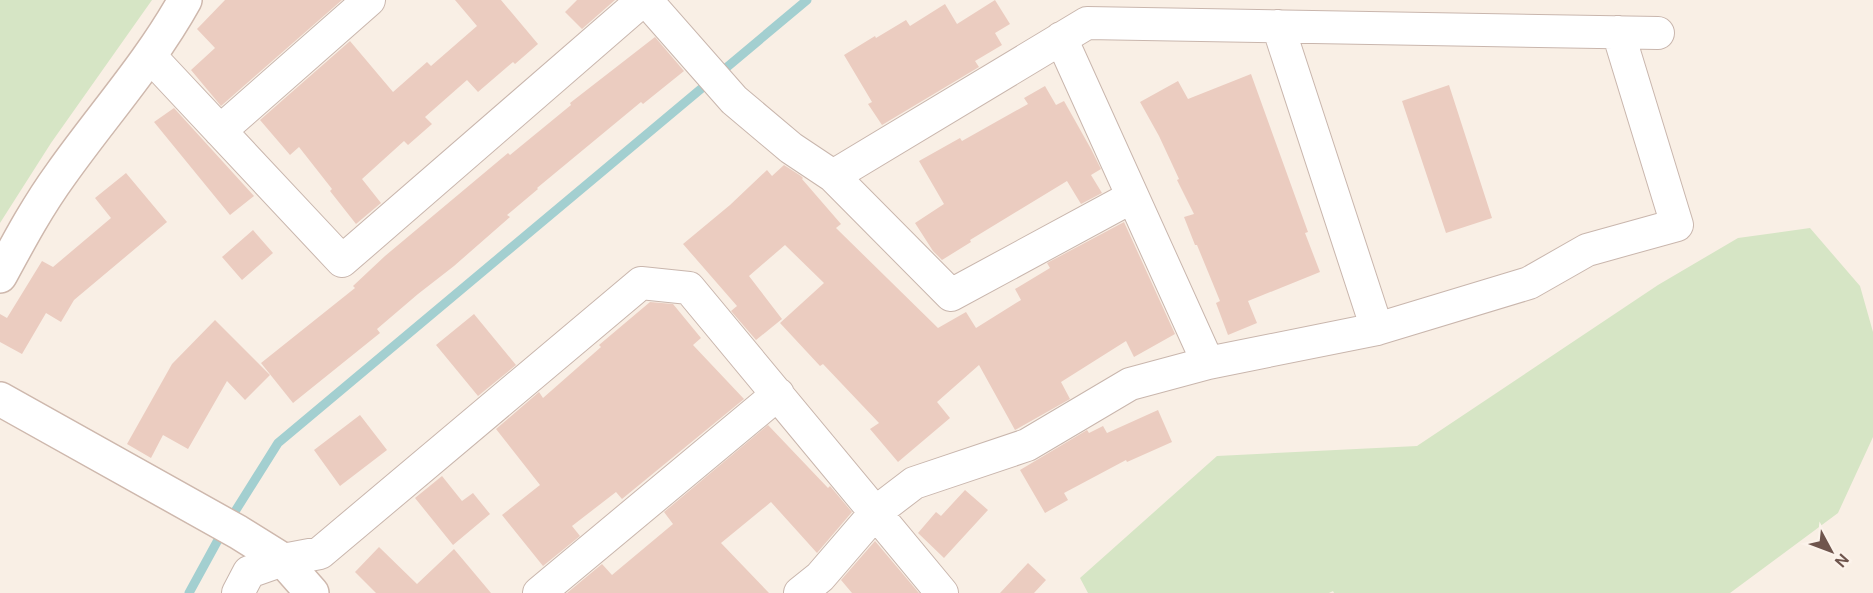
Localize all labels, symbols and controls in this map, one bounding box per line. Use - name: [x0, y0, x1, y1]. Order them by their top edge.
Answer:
- north arrow: [1801, 521, 1861, 581]
- text: N: [1830, 549, 1854, 572]

